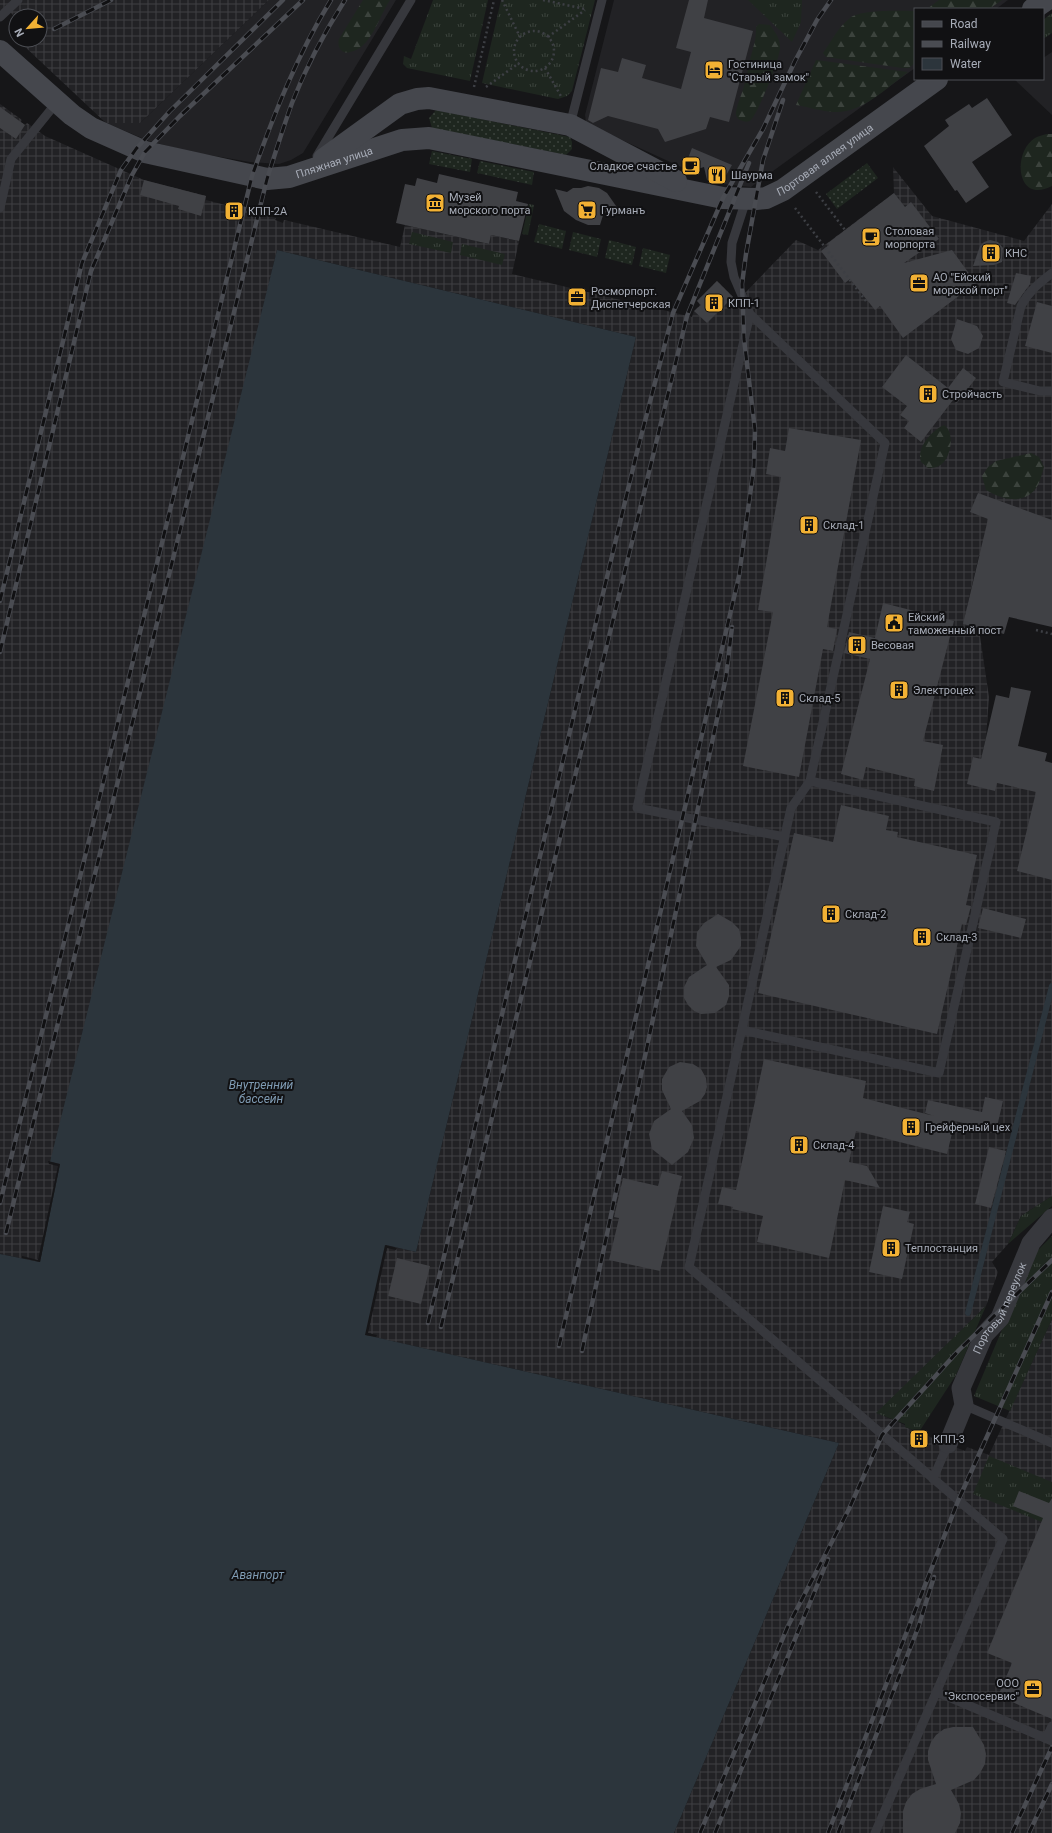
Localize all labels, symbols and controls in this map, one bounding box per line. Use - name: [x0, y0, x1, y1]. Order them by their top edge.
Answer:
- north arrow: [8, 8, 48, 48]
- legend: [914, 8, 1044, 80]
- text: Road: [950, 17, 978, 31]
- text: N: [12, 26, 27, 39]
- text: Railway: [950, 37, 991, 51]
- text: Water: [950, 57, 981, 71]
- place label: Гостиница "Старый замок": [728, 58, 809, 84]
- hotel icon: Гостиница "Старый замок": [703, 59, 725, 81]
- street label: Портовая аллея улица: [775, 121, 876, 199]
- street label: Пляжная улица: [294, 144, 374, 181]
- cafe icon: Сладкое счастье: [680, 155, 702, 177]
- place label: Сладкое счастье: [590, 160, 677, 173]
- restaurant icon: Шаурма: [706, 164, 728, 186]
- place label: Шаурма: [731, 169, 773, 182]
- place label: Музей морского порта: [449, 191, 531, 217]
- museum icon: Музей морского порта: [424, 192, 446, 214]
- supermarket icon: Гурманъ: [576, 199, 598, 221]
- building icon: КПП-2А: [223, 200, 245, 222]
- place label: Гурманъ: [601, 204, 645, 217]
- place label: КПП-2А: [248, 205, 288, 218]
- place label: Столовая морпорта: [885, 225, 935, 251]
- cafe icon: Столовая морпорта: [860, 226, 882, 248]
- building icon: КНС: [980, 242, 1002, 264]
- place label: КНС: [1005, 247, 1027, 260]
- place label: АО "Ейский морской порт": [933, 271, 1008, 297]
- office icon: АО "Ейский морской порт": [908, 272, 930, 294]
- place label: Росморпорт. Диспетчерская: [591, 285, 671, 311]
- office icon: Росморпорт. Диспетчерская: [566, 286, 588, 308]
- building icon: КПП-1: [703, 292, 725, 314]
- place label: КПП-1: [728, 297, 760, 310]
- building icon: Стройчасть: [917, 383, 939, 405]
- place label: Стройчасть: [942, 388, 1002, 401]
- building icon: Склад-1: [798, 514, 820, 536]
- place label: Склад-1: [823, 519, 864, 532]
- place label: Ейский таможенный пост: [908, 611, 1002, 637]
- public building icon: Ейский таможенный пост: [883, 612, 905, 634]
- building icon: Весовая: [846, 634, 868, 656]
- place label: Весовая: [871, 639, 914, 652]
- building icon: Электроцех: [888, 679, 910, 701]
- place label: Электроцех: [913, 684, 975, 697]
- building icon: Склад-5: [774, 687, 796, 709]
- place label: Склад-5: [799, 692, 840, 705]
- building icon: Склад-2: [820, 903, 842, 925]
- place label: Склад-2: [845, 908, 886, 921]
- building icon: Склад-3: [911, 926, 933, 948]
- place label: Склад-3: [936, 931, 977, 944]
- water label: Внутренний бассейн: [229, 1078, 294, 1106]
- building icon: Грейферный цех: [900, 1116, 922, 1138]
- place label: Грейферный цех: [925, 1121, 1011, 1134]
- building icon: Склад-4: [788, 1134, 810, 1156]
- place label: Склад-4: [813, 1139, 854, 1152]
- building icon: Теплостанция: [880, 1237, 902, 1259]
- place label: Теплостанция: [905, 1242, 978, 1255]
- street label: Портовый переулок: [971, 1260, 1029, 1356]
- building icon: КПП-3: [908, 1428, 930, 1450]
- place label: КПП-3: [933, 1433, 965, 1446]
- water label: Аванпорт: [231, 1568, 285, 1582]
- place label: ООО "Экспосервис": [944, 1677, 1019, 1703]
- office icon: ООО "Экспосервис": [1022, 1678, 1044, 1700]

